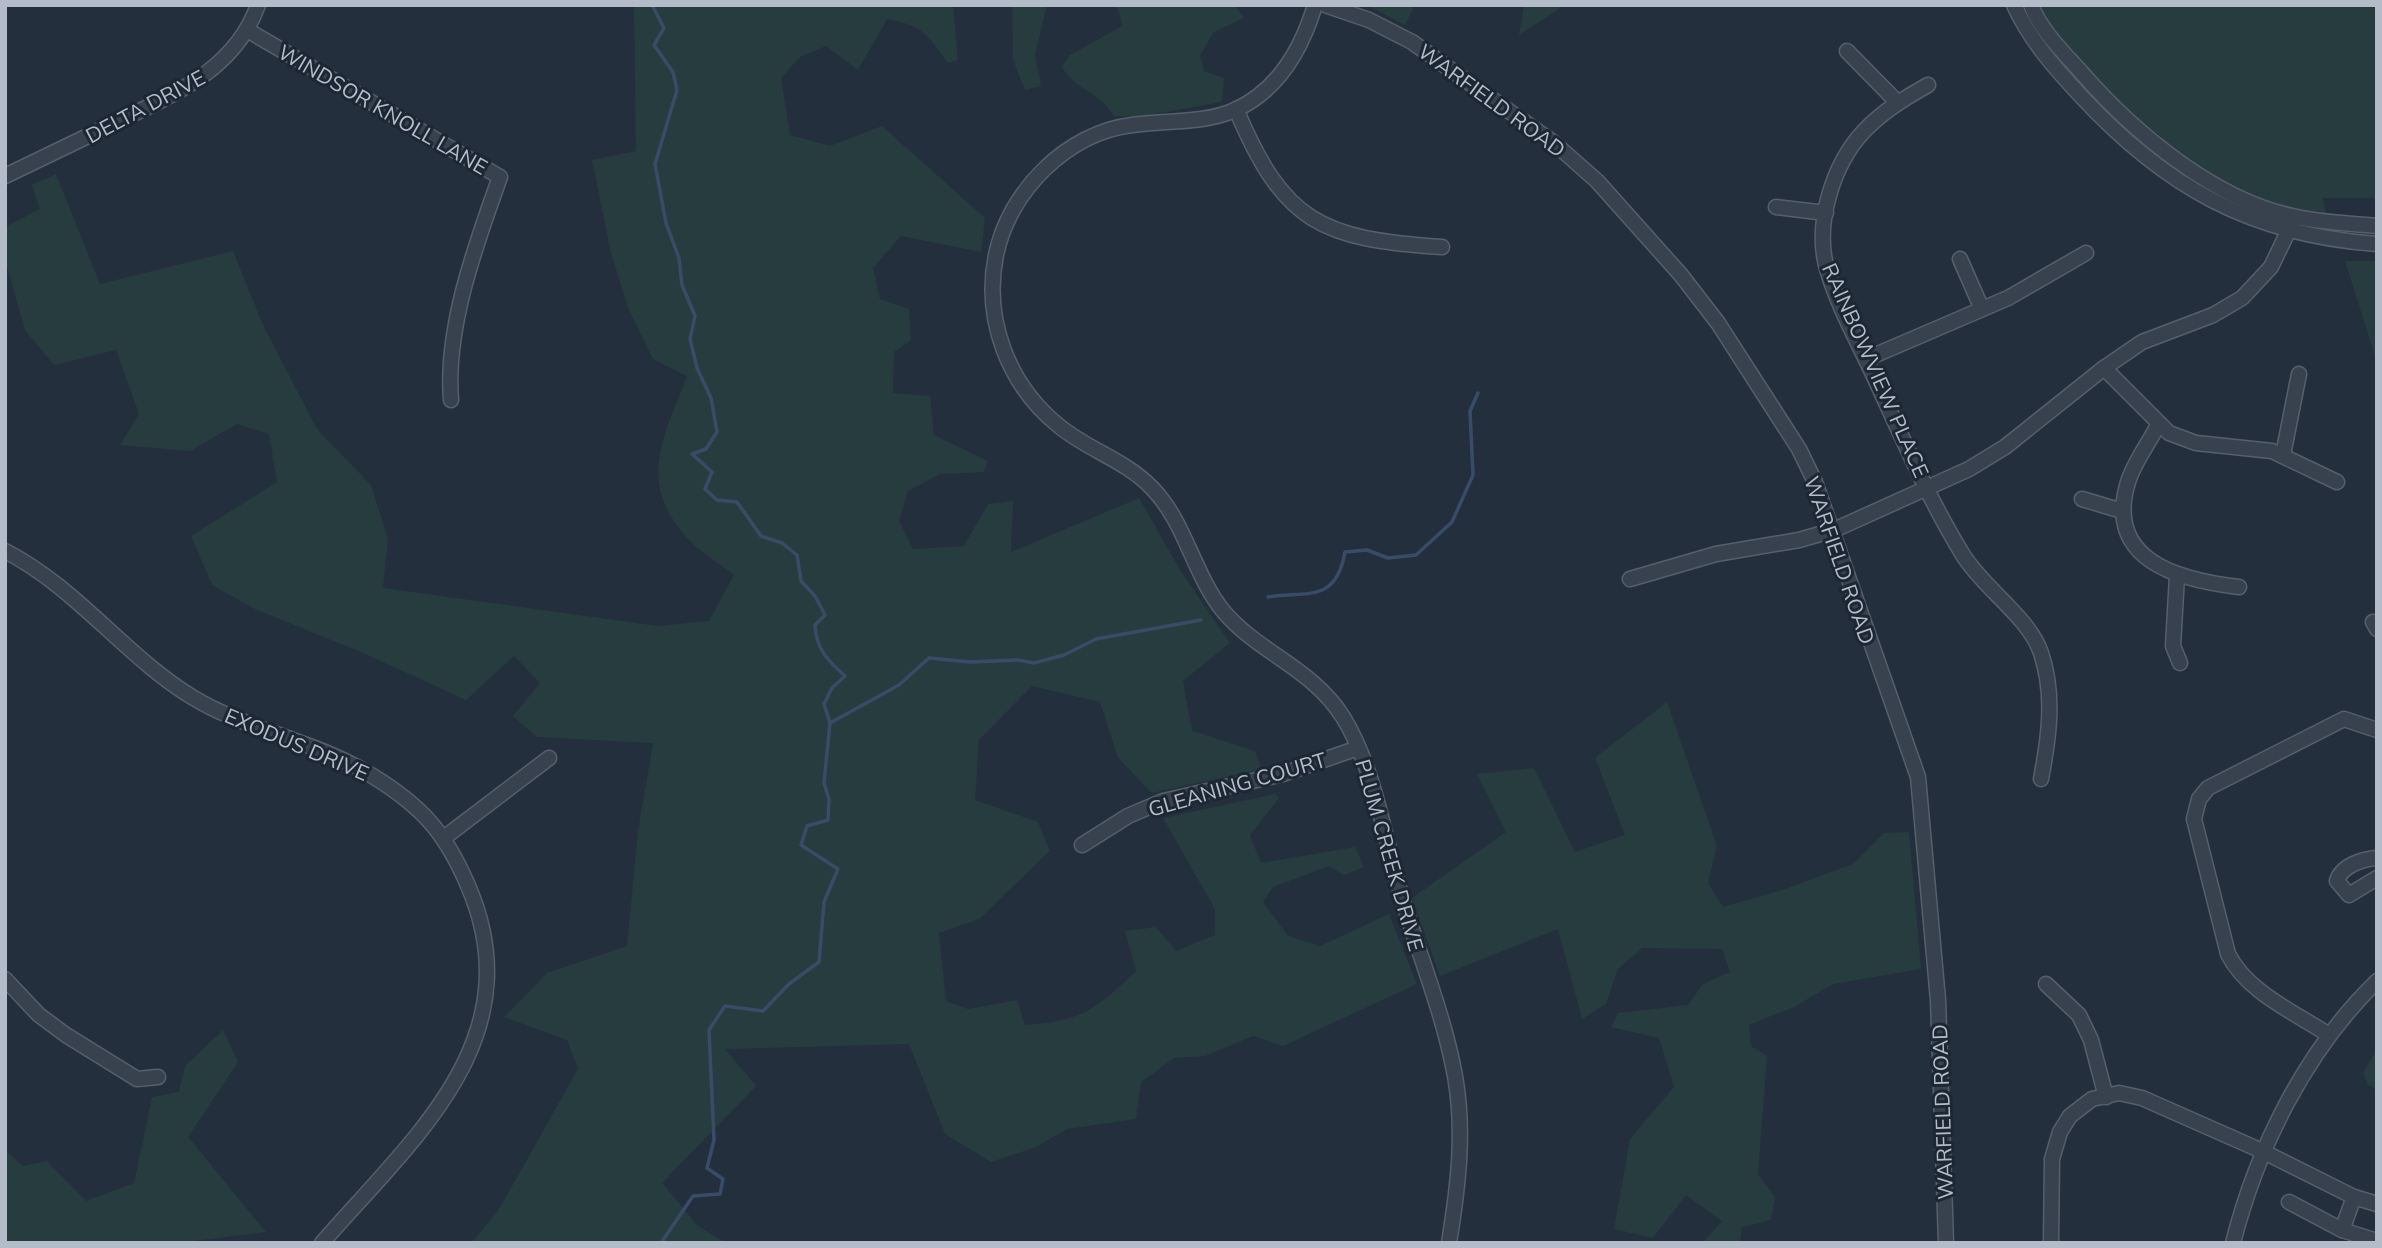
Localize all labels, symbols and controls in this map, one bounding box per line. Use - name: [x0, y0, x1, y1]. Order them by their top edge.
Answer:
- street label: WINDSOR KNOLL LANE: [274, 38, 492, 180]
- street label: WARFIELD ROAD: [1413, 38, 1571, 162]
- street label: DELTA DRIVE: [81, 64, 209, 148]
- street label: RAINBOWVIEW PLACE: [1817, 259, 1935, 481]
- street label: WARFIELD ROAD: [1799, 473, 1881, 647]
- street label: EXODUS DRIVE: [221, 702, 373, 786]
- street label: GLEANING COURT: [1145, 746, 1329, 822]
- street label: PLUM CREEK DRIVE: [1350, 756, 1430, 954]
- street label: WARFIELD ROAD: [1926, 1024, 1958, 1200]

